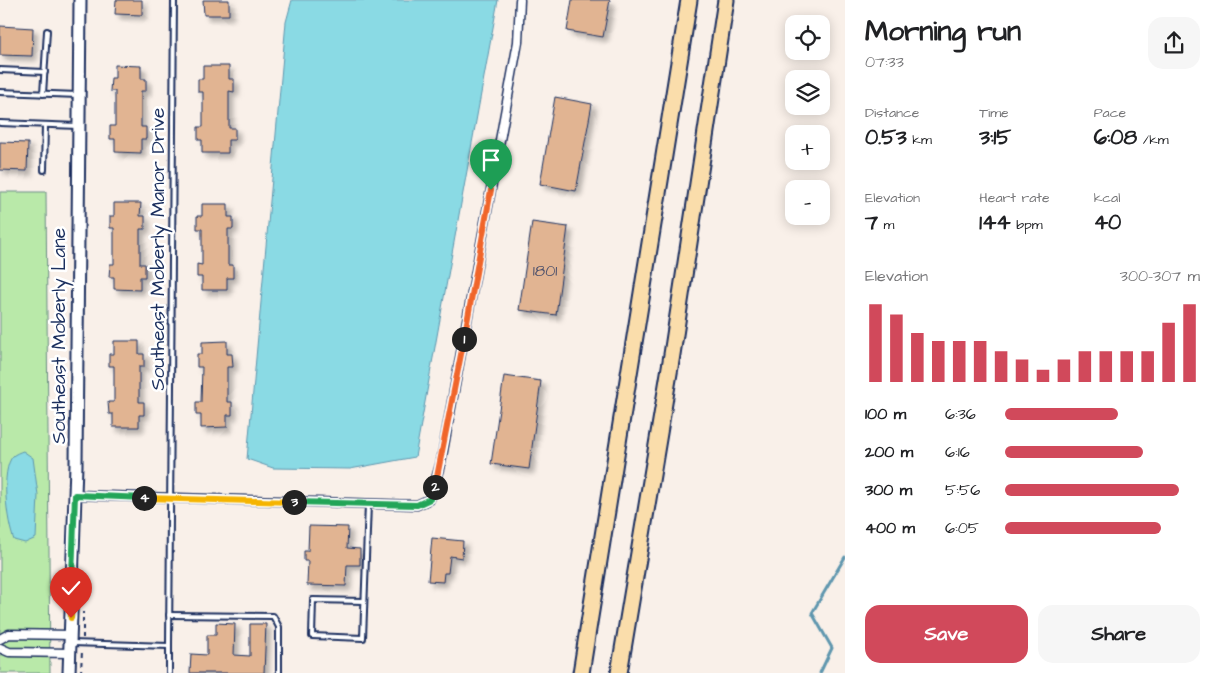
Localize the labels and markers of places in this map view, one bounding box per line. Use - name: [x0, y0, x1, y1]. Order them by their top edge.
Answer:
- pin: [470, 139, 512, 190]
- pin: 1: [452, 326, 476, 352]
- pin: 2: [422, 474, 448, 500]
- pin: 4: [132, 486, 156, 510]
- pin: 3: [282, 490, 306, 514]
- pin: [50, 567, 92, 618]

